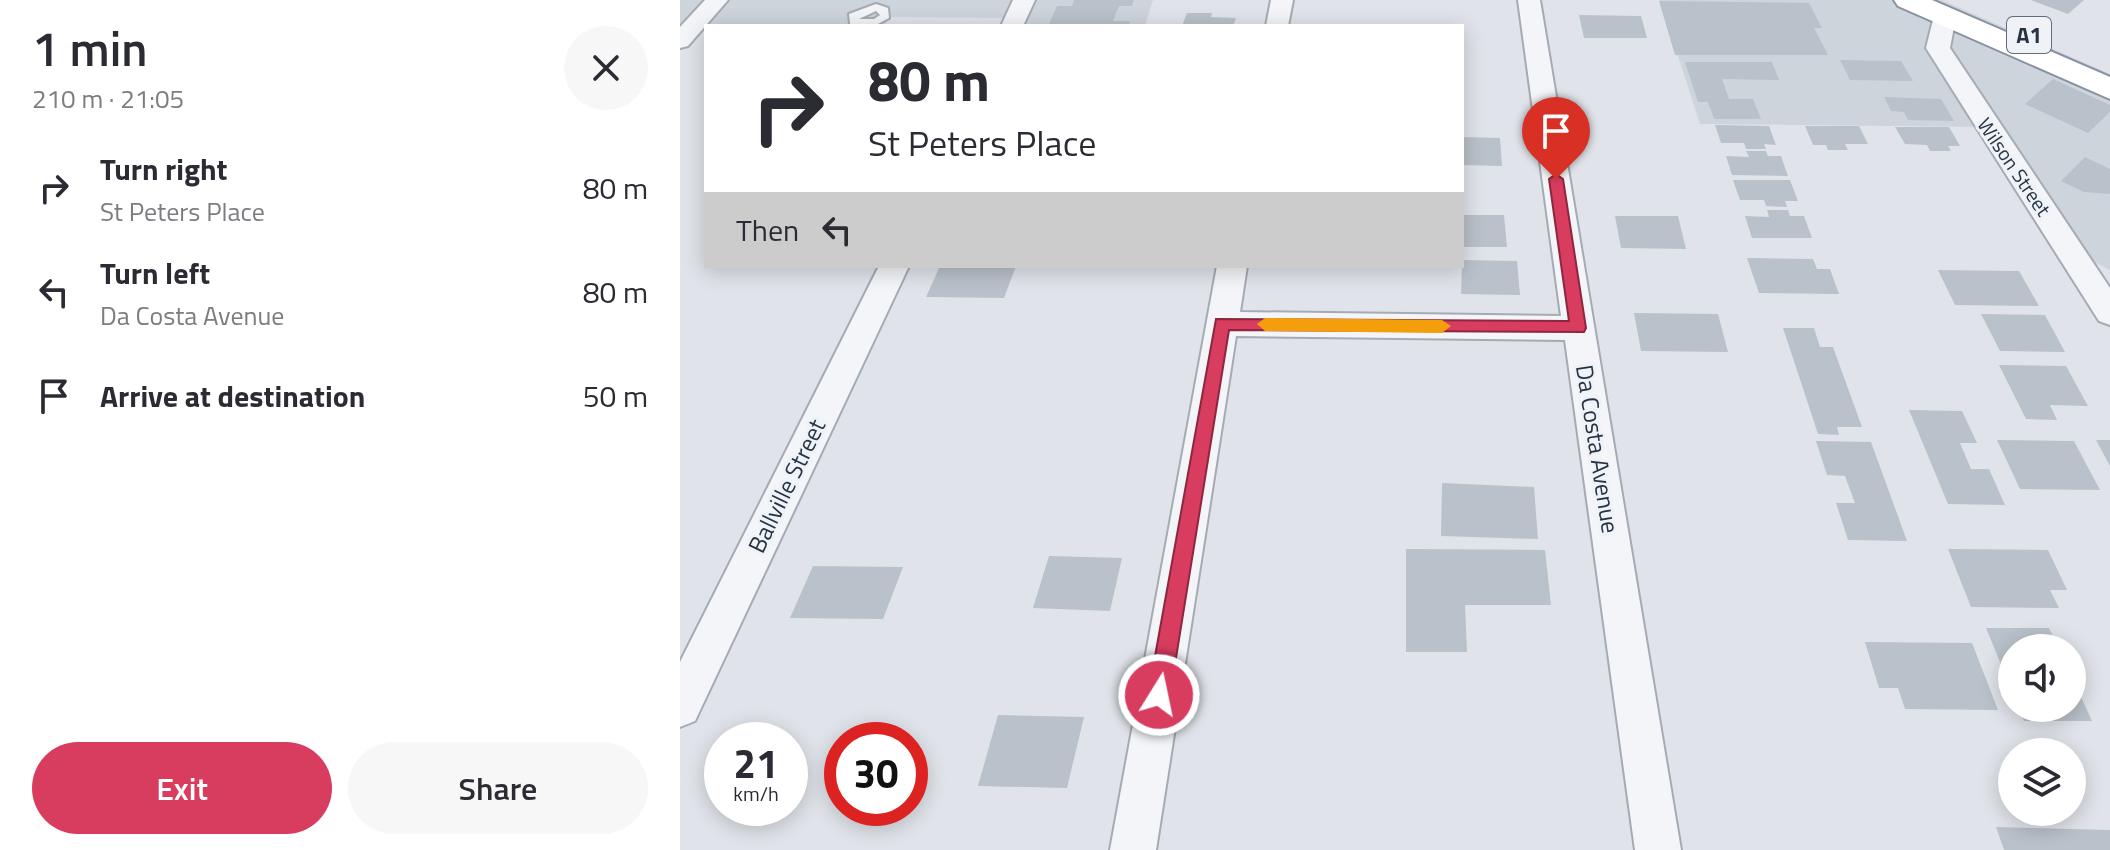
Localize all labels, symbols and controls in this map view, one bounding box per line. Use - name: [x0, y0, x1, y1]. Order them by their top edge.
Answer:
- text: 1 min: [32, 12, 147, 85]
- road number: A1: [2007, 17, 2051, 53]
- button: close: [564, 26, 648, 110]
- text: 80 m: [868, 38, 990, 123]
- icon: right: [736, 56, 840, 160]
- text: 210 m · 21:05: [32, 79, 184, 118]
- pin: [1522, 97, 1590, 179]
- icon: arrive: [1534, 109, 1578, 153]
- street label: Wilson Street: [1970, 111, 2059, 222]
- text: St Peters Place: [868, 115, 1096, 170]
- text: Turn right: [100, 146, 228, 192]
- text: 80 m: [583, 165, 648, 211]
- icon: right: [32, 166, 76, 210]
- text: St Peters Place: [100, 192, 265, 231]
- text: Then: [736, 207, 799, 253]
- icon: left: [815, 208, 859, 252]
- text: Turn left: [100, 250, 210, 296]
- text: 80 m: [583, 269, 648, 315]
- icon: left: [32, 270, 76, 314]
- text: Da Costa Avenue: [100, 296, 284, 335]
- street label: Da Costa Avenue: [1567, 362, 1629, 536]
- text: Arrive at destination: [100, 373, 365, 419]
- text: 50 m: [583, 373, 648, 419]
- icon: arrive: [32, 374, 76, 418]
- street label: Ballville Street: [738, 412, 834, 559]
- map controls: [1998, 634, 2086, 826]
- button: sound: [1998, 634, 2086, 722]
- position arrow: [1117, 653, 1201, 737]
- speed limit sign: 30: [824, 722, 928, 826]
- text: 21: [734, 733, 778, 794]
- button: layers: [1998, 738, 2086, 826]
- button: Exit: [32, 742, 332, 834]
- button: Share: [348, 742, 648, 834]
- text: km/h: [733, 778, 779, 809]

